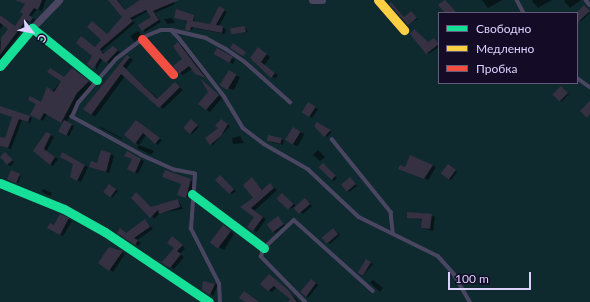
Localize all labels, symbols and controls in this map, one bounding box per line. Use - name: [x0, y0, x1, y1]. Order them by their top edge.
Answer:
- north arrow: [12, 12, 52, 52]
- legend: [438, 12, 578, 84]
- text: Свободно: [476, 21, 531, 36]
- text: С: [35, 32, 50, 45]
- text: Медленно: [476, 41, 534, 56]
- text: Пробка: [476, 61, 517, 76]
- scale bar: [450, 264, 533, 290]
- text: 100 m: [455, 271, 489, 286]

